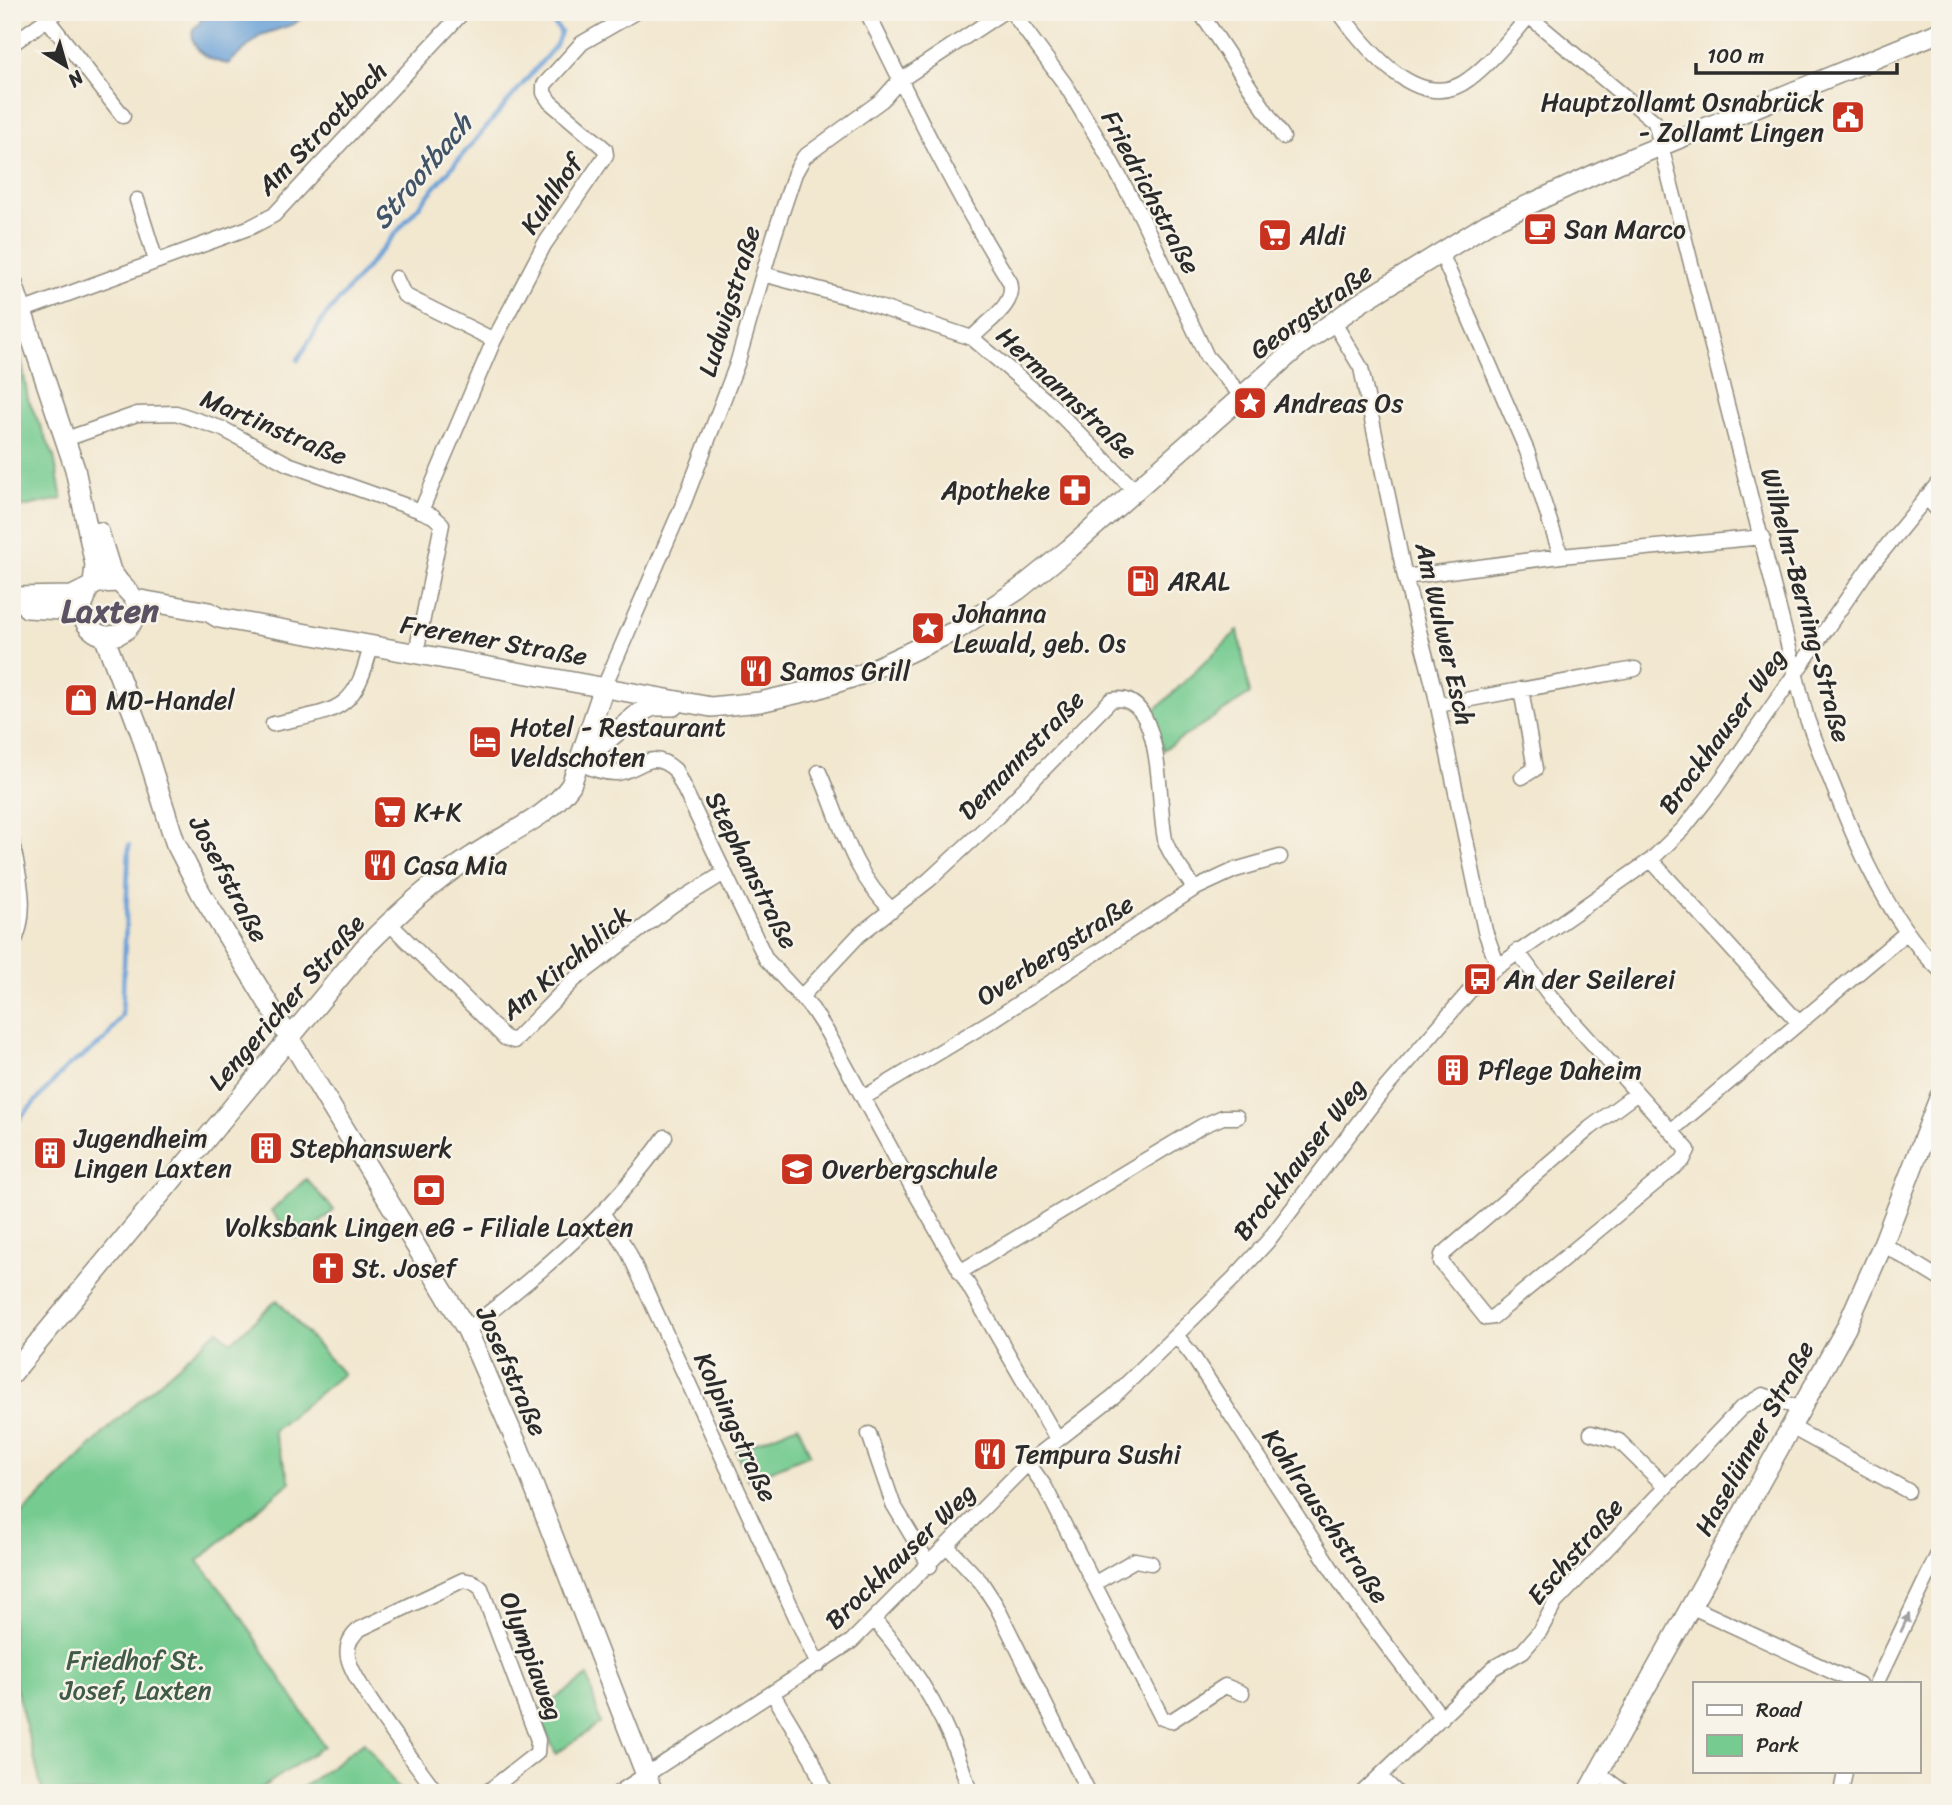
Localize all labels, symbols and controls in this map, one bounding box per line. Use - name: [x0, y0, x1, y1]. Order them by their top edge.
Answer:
- north arrow: [32, 32, 102, 102]
- scale bar: [1696, 32, 1898, 76]
- text: 100 m: [1707, 37, 1764, 75]
- street label: Am Strootbach: [245, 50, 399, 207]
- text: N: [60, 61, 92, 97]
- place label: Hauptzollamt Osnabrück - Zollamt Lingen: [1541, 79, 1824, 155]
- public building icon: Hauptzollamt Osnabrück - Zollamt Lingen: [1829, 98, 1867, 136]
- water label: Strootbach: [358, 101, 486, 240]
- street label: Friedrichstraße: [1088, 101, 1214, 283]
- street label: Kuhlhof: [507, 141, 597, 244]
- place label: San Marco: [1564, 206, 1686, 252]
- cafe icon: San Marco: [1521, 210, 1559, 248]
- place label: Aldi: [1299, 212, 1346, 258]
- supermarket icon: Aldi: [1256, 216, 1294, 254]
- street label: Ludwigstraße: [684, 220, 774, 382]
- street label: Georgstraße: [1239, 250, 1383, 372]
- street label: Hermannstraße: [985, 314, 1149, 472]
- street label: Martinstraße: [193, 375, 355, 479]
- place label: Andreas Os: [1273, 380, 1403, 426]
- place icon: Andreas Os: [1231, 384, 1269, 422]
- street label: Wilhelm-Berning-Straße: [1747, 462, 1865, 748]
- place label: Apotheke: [940, 467, 1050, 513]
- pharmacy icon: Apotheke: [1056, 471, 1094, 509]
- street label: Am Wulwer Esch: [1401, 537, 1488, 730]
- place label: ARAL: [1167, 558, 1230, 604]
- fuel station icon: ARAL: [1124, 562, 1162, 600]
- district label: Laxten: [61, 582, 159, 640]
- place label: Johanna Lewald, geb. Os: [952, 590, 1126, 666]
- street label: Frerener Straße: [397, 601, 591, 679]
- place icon: Johanna Lewald, geb. Os: [909, 609, 947, 647]
- street label: Brockhauser Weg: [1646, 638, 1798, 824]
- place label: Samos Grill: [780, 648, 911, 694]
- restaurant icon: Samos Grill: [737, 652, 775, 690]
- place label: MD-Handel: [106, 677, 235, 723]
- street label: Demannstraße: [946, 678, 1096, 832]
- shop icon: MD-Handel: [62, 681, 100, 719]
- place label: Hotel - Restaurant Veldschoten: [510, 704, 726, 780]
- hotel icon: Hotel - Restaurant Veldschoten: [466, 723, 504, 761]
- street label: Stephanstraße: [692, 783, 812, 957]
- place label: K+K: [414, 789, 463, 835]
- supermarket icon: K+K: [371, 793, 409, 831]
- street label: Josefstraße: [176, 806, 282, 951]
- place label: Casa Mia: [404, 842, 508, 888]
- restaurant icon: Casa Mia: [361, 846, 399, 884]
- street label: Overbergstraße: [967, 881, 1143, 1019]
- street label: Am Kirchblick: [489, 894, 642, 1032]
- street label: Lengericher Straße: [195, 902, 377, 1101]
- place label: An der Seilerei: [1503, 956, 1676, 1002]
- bus stop icon: An der Seilerei: [1461, 960, 1499, 998]
- place label: Pflege Daheim: [1478, 1047, 1642, 1093]
- building icon: Pflege Daheim: [1434, 1051, 1472, 1089]
- street label: Brockhauser Weg: [1220, 1067, 1378, 1251]
- place label: Jugendheim Lingen Laxten: [73, 1115, 232, 1191]
- place label: Stephanswerk: [290, 1125, 453, 1171]
- building icon: Stephanswerk: [247, 1129, 285, 1167]
- building icon: Jugendheim Lingen Laxten: [31, 1134, 69, 1172]
- place label: Overbergschule: [822, 1146, 998, 1192]
- school or university icon: Overbergschule: [778, 1150, 816, 1188]
- bank icon: Volksbank Lingen eG - Filiale Laxten: [410, 1171, 448, 1209]
- place label: Volksbank Lingen eG - Filiale Laxten: [225, 1204, 633, 1250]
- place label: St. Josef: [352, 1245, 459, 1291]
- church icon: St. Josef: [309, 1249, 347, 1287]
- street label: Josefstraße: [462, 1297, 561, 1444]
- street label: Haselünner Straße: [1681, 1331, 1827, 1545]
- street label: Kolpingstraße: [681, 1344, 791, 1510]
- street label: Kohlrauschstraße: [1250, 1418, 1402, 1614]
- place label: Tempura Sushi: [1014, 1431, 1181, 1477]
- restaurant icon: Tempura Sushi: [971, 1435, 1009, 1473]
- street label: Brockhauser Weg: [813, 1471, 987, 1641]
- street label: Eschstraße: [1515, 1486, 1635, 1616]
- street label: Olympiaweg: [486, 1585, 578, 1727]
- one-way arrow: [1899, 1613, 1911, 1633]
- park label: Friedhof St. Josef, Laxten: [59, 1637, 212, 1713]
- legend: [1693, 1682, 1920, 1773]
- text: Road: [1756, 1691, 1803, 1729]
- text: Park: [1756, 1726, 1799, 1764]

